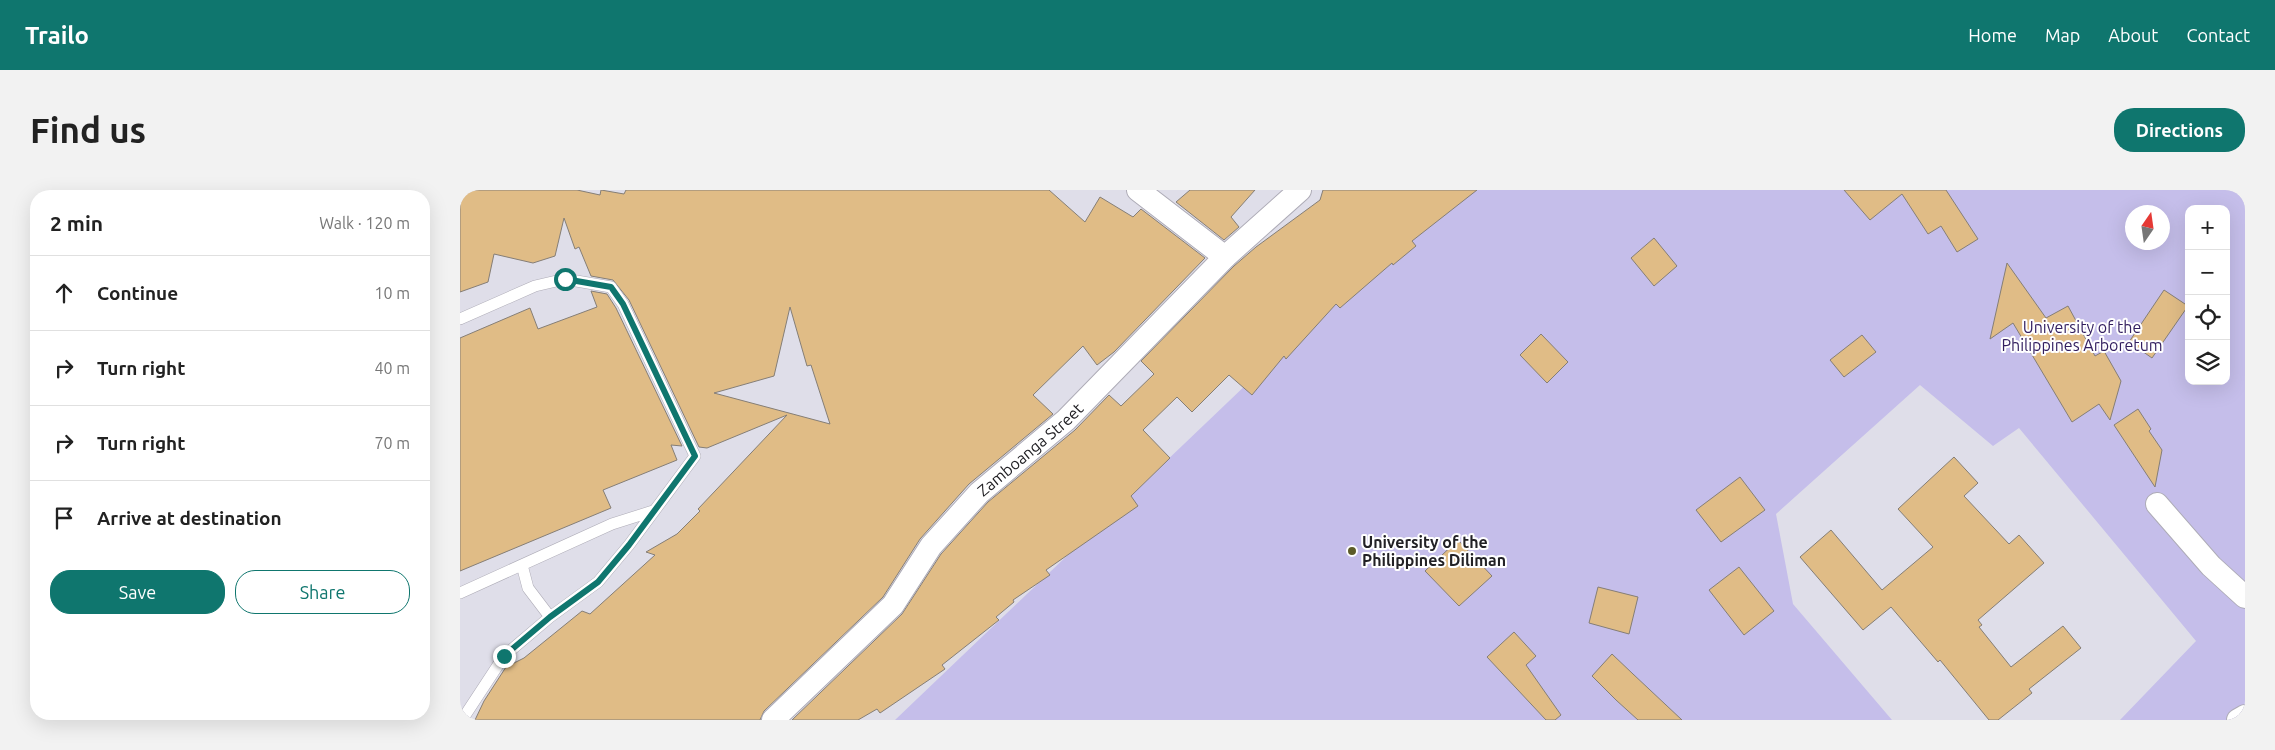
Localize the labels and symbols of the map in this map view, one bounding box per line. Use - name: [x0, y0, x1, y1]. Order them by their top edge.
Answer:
- north arrow: [2125, 205, 2170, 250]
- route start: [554, 268, 577, 291]
- park label: University of the Philippines Arboretum: [2001, 318, 2163, 354]
- street label: Zamboanga Street: [974, 399, 1087, 500]
- place label: University of the Philippines Diliman: [1362, 533, 1506, 569]
- marker: University of the Philippines Diliman: [1346, 545, 1358, 557]
- route end: [493, 645, 516, 668]

